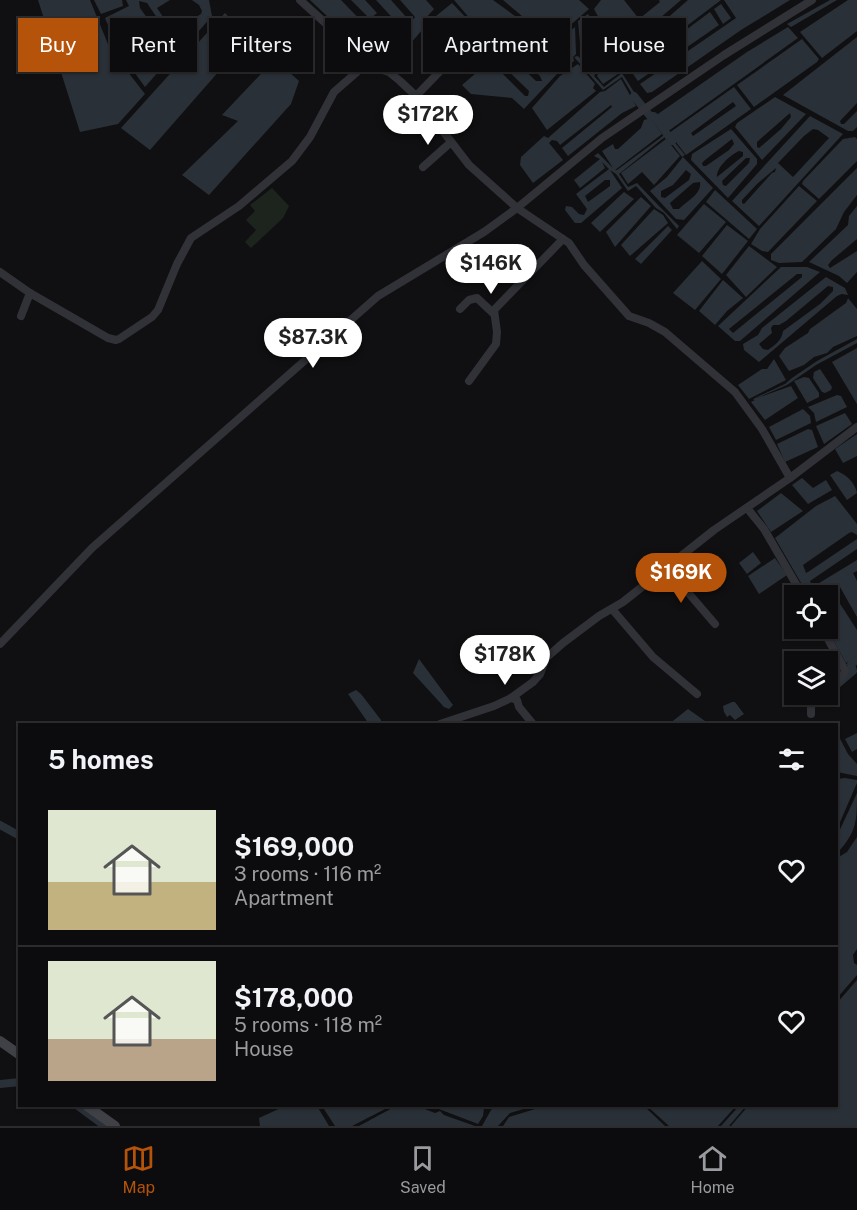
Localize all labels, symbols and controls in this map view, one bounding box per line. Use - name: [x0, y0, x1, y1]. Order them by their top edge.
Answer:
- chip: Buy: [18, 18, 98, 72]
- chip: Rent: [110, 18, 197, 72]
- chip: Filters: [209, 18, 313, 72]
- chip: New: [325, 18, 411, 72]
- chip: Apartment: [423, 18, 570, 72]
- chip: House: [582, 18, 686, 72]
- pin: $172K: [386, 95, 470, 146]
- text: $172K: [397, 102, 459, 126]
- pin: $146K: [449, 244, 533, 295]
- text: $146K: [460, 251, 522, 275]
- pin: $87.3K: [264, 318, 362, 369]
- text: $87.3K: [278, 325, 348, 349]
- pin: $169K: [639, 553, 723, 604]
- text: $169K: [650, 560, 712, 584]
- map controls: [784, 585, 838, 705]
- button: locate: [784, 585, 838, 639]
- pin: $178K: [463, 635, 547, 686]
- text: $178K: [474, 642, 536, 666]
- button: layers: [784, 651, 838, 705]
- icon: filters: [775, 743, 808, 776]
- text: 5 homes: [48, 744, 154, 775]
- text: $169,000: [234, 831, 354, 862]
- icon: home: [96, 834, 168, 906]
- icon: heart: [775, 854, 808, 887]
- text: 3 rooms · 116 m²: [234, 862, 381, 886]
- text: Apartment: [234, 886, 334, 910]
- text: $178,000: [234, 982, 354, 1013]
- icon: home: [96, 985, 168, 1057]
- icon: heart: [775, 1005, 808, 1038]
- text: 5 rooms · 118 m²: [234, 1013, 382, 1037]
- text: House: [234, 1037, 294, 1061]
- tab: Map: [122, 1142, 155, 1197]
- tab: Saved: [400, 1142, 446, 1197]
- tab: Home: [691, 1142, 735, 1197]

